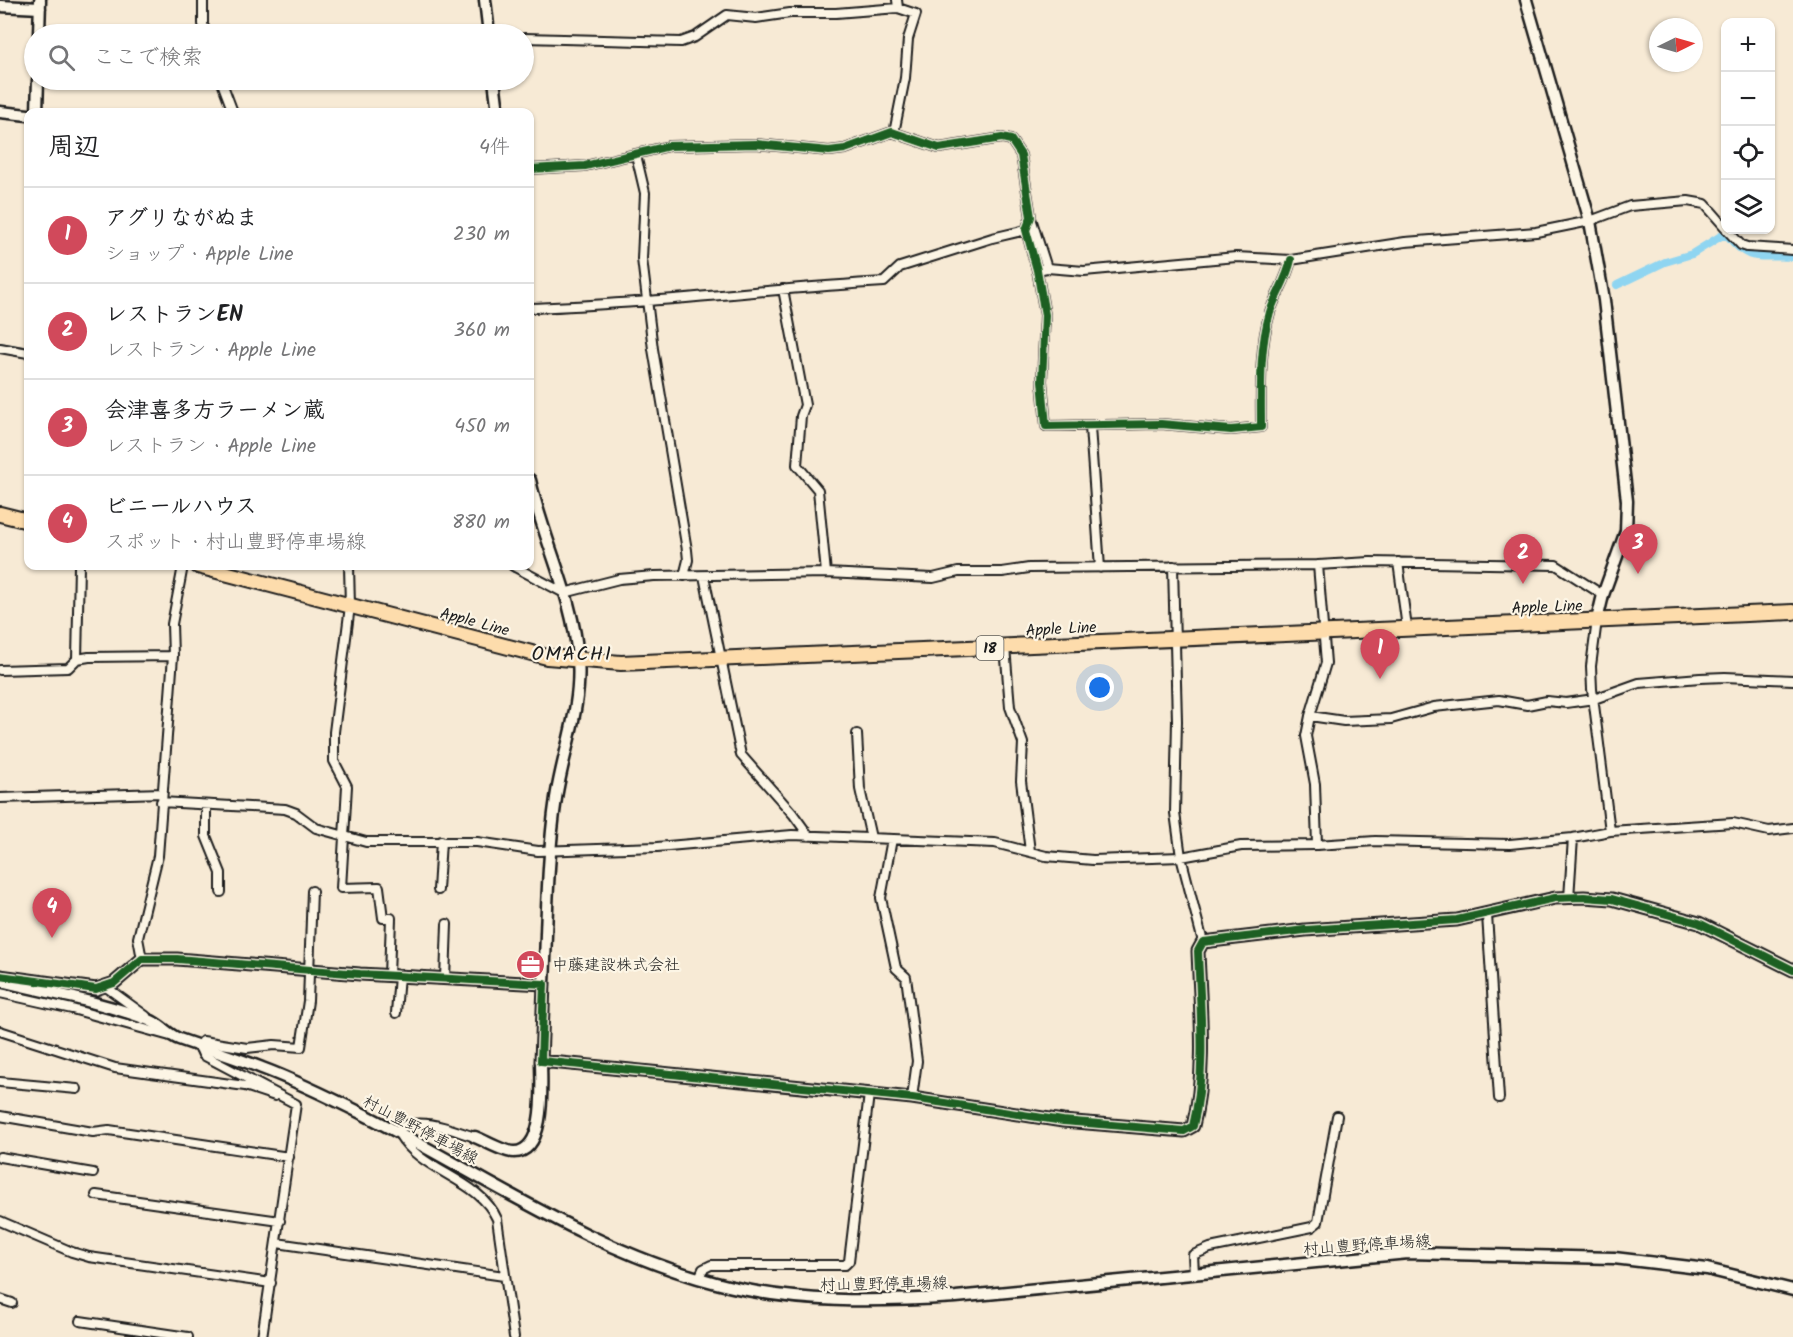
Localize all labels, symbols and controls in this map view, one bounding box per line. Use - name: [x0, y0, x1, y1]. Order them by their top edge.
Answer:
- north arrow: [1649, 18, 1703, 72]
- map controls: [1721, 18, 1775, 234]
- button: +: [1721, 18, 1775, 72]
- search box: [24, 24, 534, 90]
- icon: search: [45, 41, 78, 74]
- text: ここで検索: [93, 41, 203, 76]
- button: −: [1721, 72, 1775, 126]
- button: locate: [1721, 126, 1775, 180]
- text: 周辺: [48, 127, 100, 169]
- text: 4件: [479, 132, 510, 164]
- button: layers: [1721, 180, 1775, 234]
- text: アグリながぬま: [105, 202, 258, 237]
- text: 1: [64, 219, 71, 251]
- text: 230 m: [453, 219, 510, 251]
- text: ショップ · Apple Line: [105, 239, 294, 271]
- text: レストランEN: [105, 298, 243, 333]
- text: 2: [62, 315, 73, 347]
- text: 360 m: [454, 315, 510, 347]
- text: レストラン · Apple Line: [105, 335, 316, 367]
- text: 会津喜多方ラーメン蔵: [105, 394, 325, 429]
- text: 3: [62, 411, 73, 443]
- text: 450 m: [454, 411, 510, 443]
- text: レストラン · Apple Line: [105, 431, 316, 463]
- text: ビニールハウス: [105, 490, 257, 525]
- text: 4: [62, 507, 73, 539]
- text: 880 m: [452, 507, 510, 539]
- pin: 3: [1618, 524, 1658, 574]
- text: スポット · 村山豊野停車場線: [105, 527, 366, 559]
- pin: 2: [1504, 534, 1543, 584]
- street label: Apple Line: [1511, 594, 1583, 621]
- street label: Apple Line: [437, 601, 512, 644]
- street label: Apple Line: [1025, 615, 1097, 644]
- pin: 1: [1360, 630, 1400, 679]
- road number: 18: [976, 636, 1004, 660]
- district label: OMACHI: [532, 639, 612, 671]
- your location: [1085, 673, 1114, 702]
- pin: 4: [32, 888, 72, 938]
- office icon: 中藤建設株式会社: [515, 948, 547, 980]
- place label: 中藤建設株式会社: [552, 953, 680, 978]
- street label: 村山豊野停車場線: [358, 1089, 483, 1171]
- street label: 村山豊野停車場線: [1302, 1229, 1432, 1262]
- street label: 村山豊野停車場線: [820, 1271, 948, 1298]

